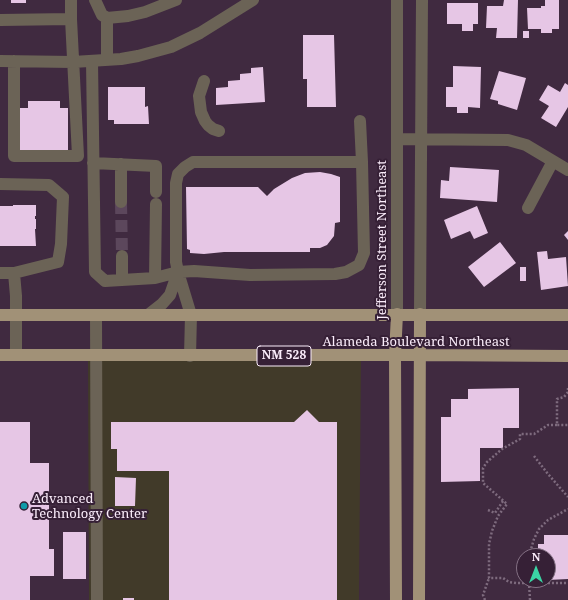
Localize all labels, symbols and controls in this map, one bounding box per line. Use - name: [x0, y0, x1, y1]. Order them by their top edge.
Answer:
- street label: Jefferson Street Northeast: [374, 160, 390, 320]
- street label: Alameda Boulevard Northeast: [322, 334, 510, 350]
- road number: NM 528: [257, 346, 311, 366]
- place label: Advanced Technology Center: [32, 491, 147, 522]
- marker: Advanced Technology Center: [19, 501, 29, 511]
- north arrow: [516, 548, 556, 588]
- text: N: [532, 549, 540, 564]

